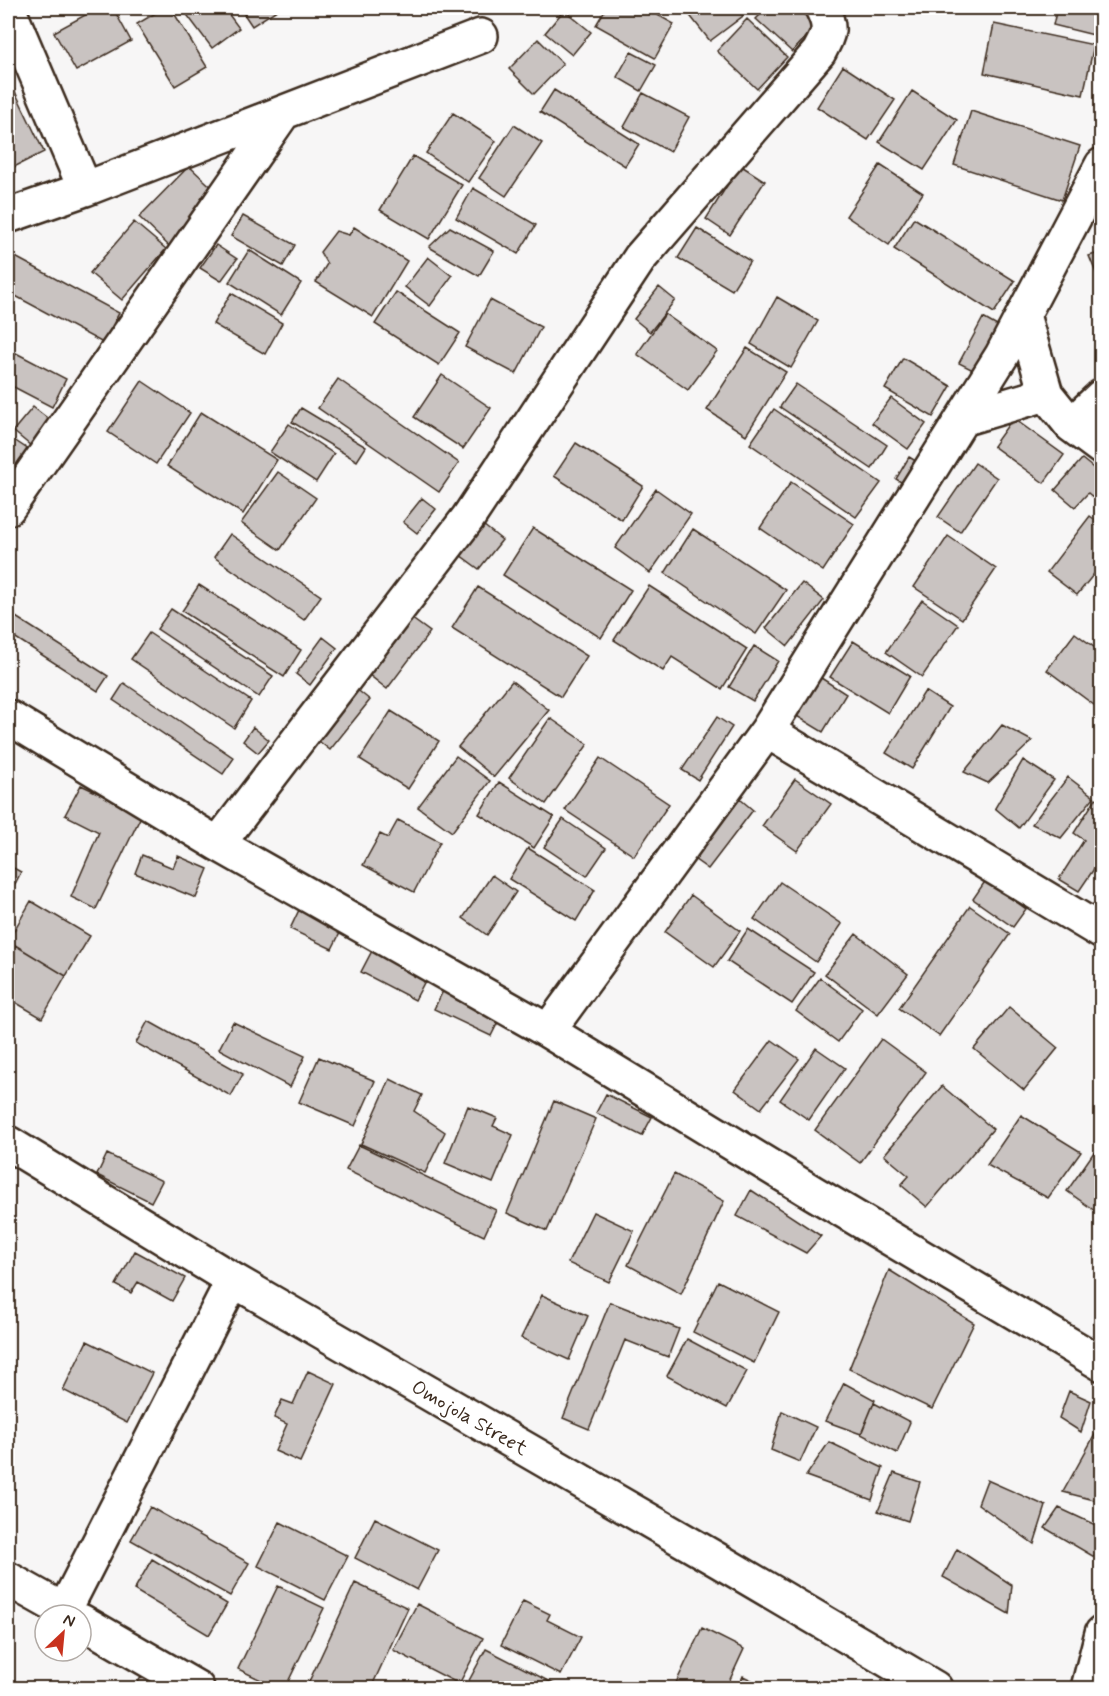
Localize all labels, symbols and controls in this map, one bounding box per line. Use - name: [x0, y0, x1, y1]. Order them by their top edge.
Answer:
- street label: Omojola Street: [406, 1374, 533, 1463]
- north arrow: [33, 1603, 93, 1663]
- text: N: [60, 1609, 78, 1633]

